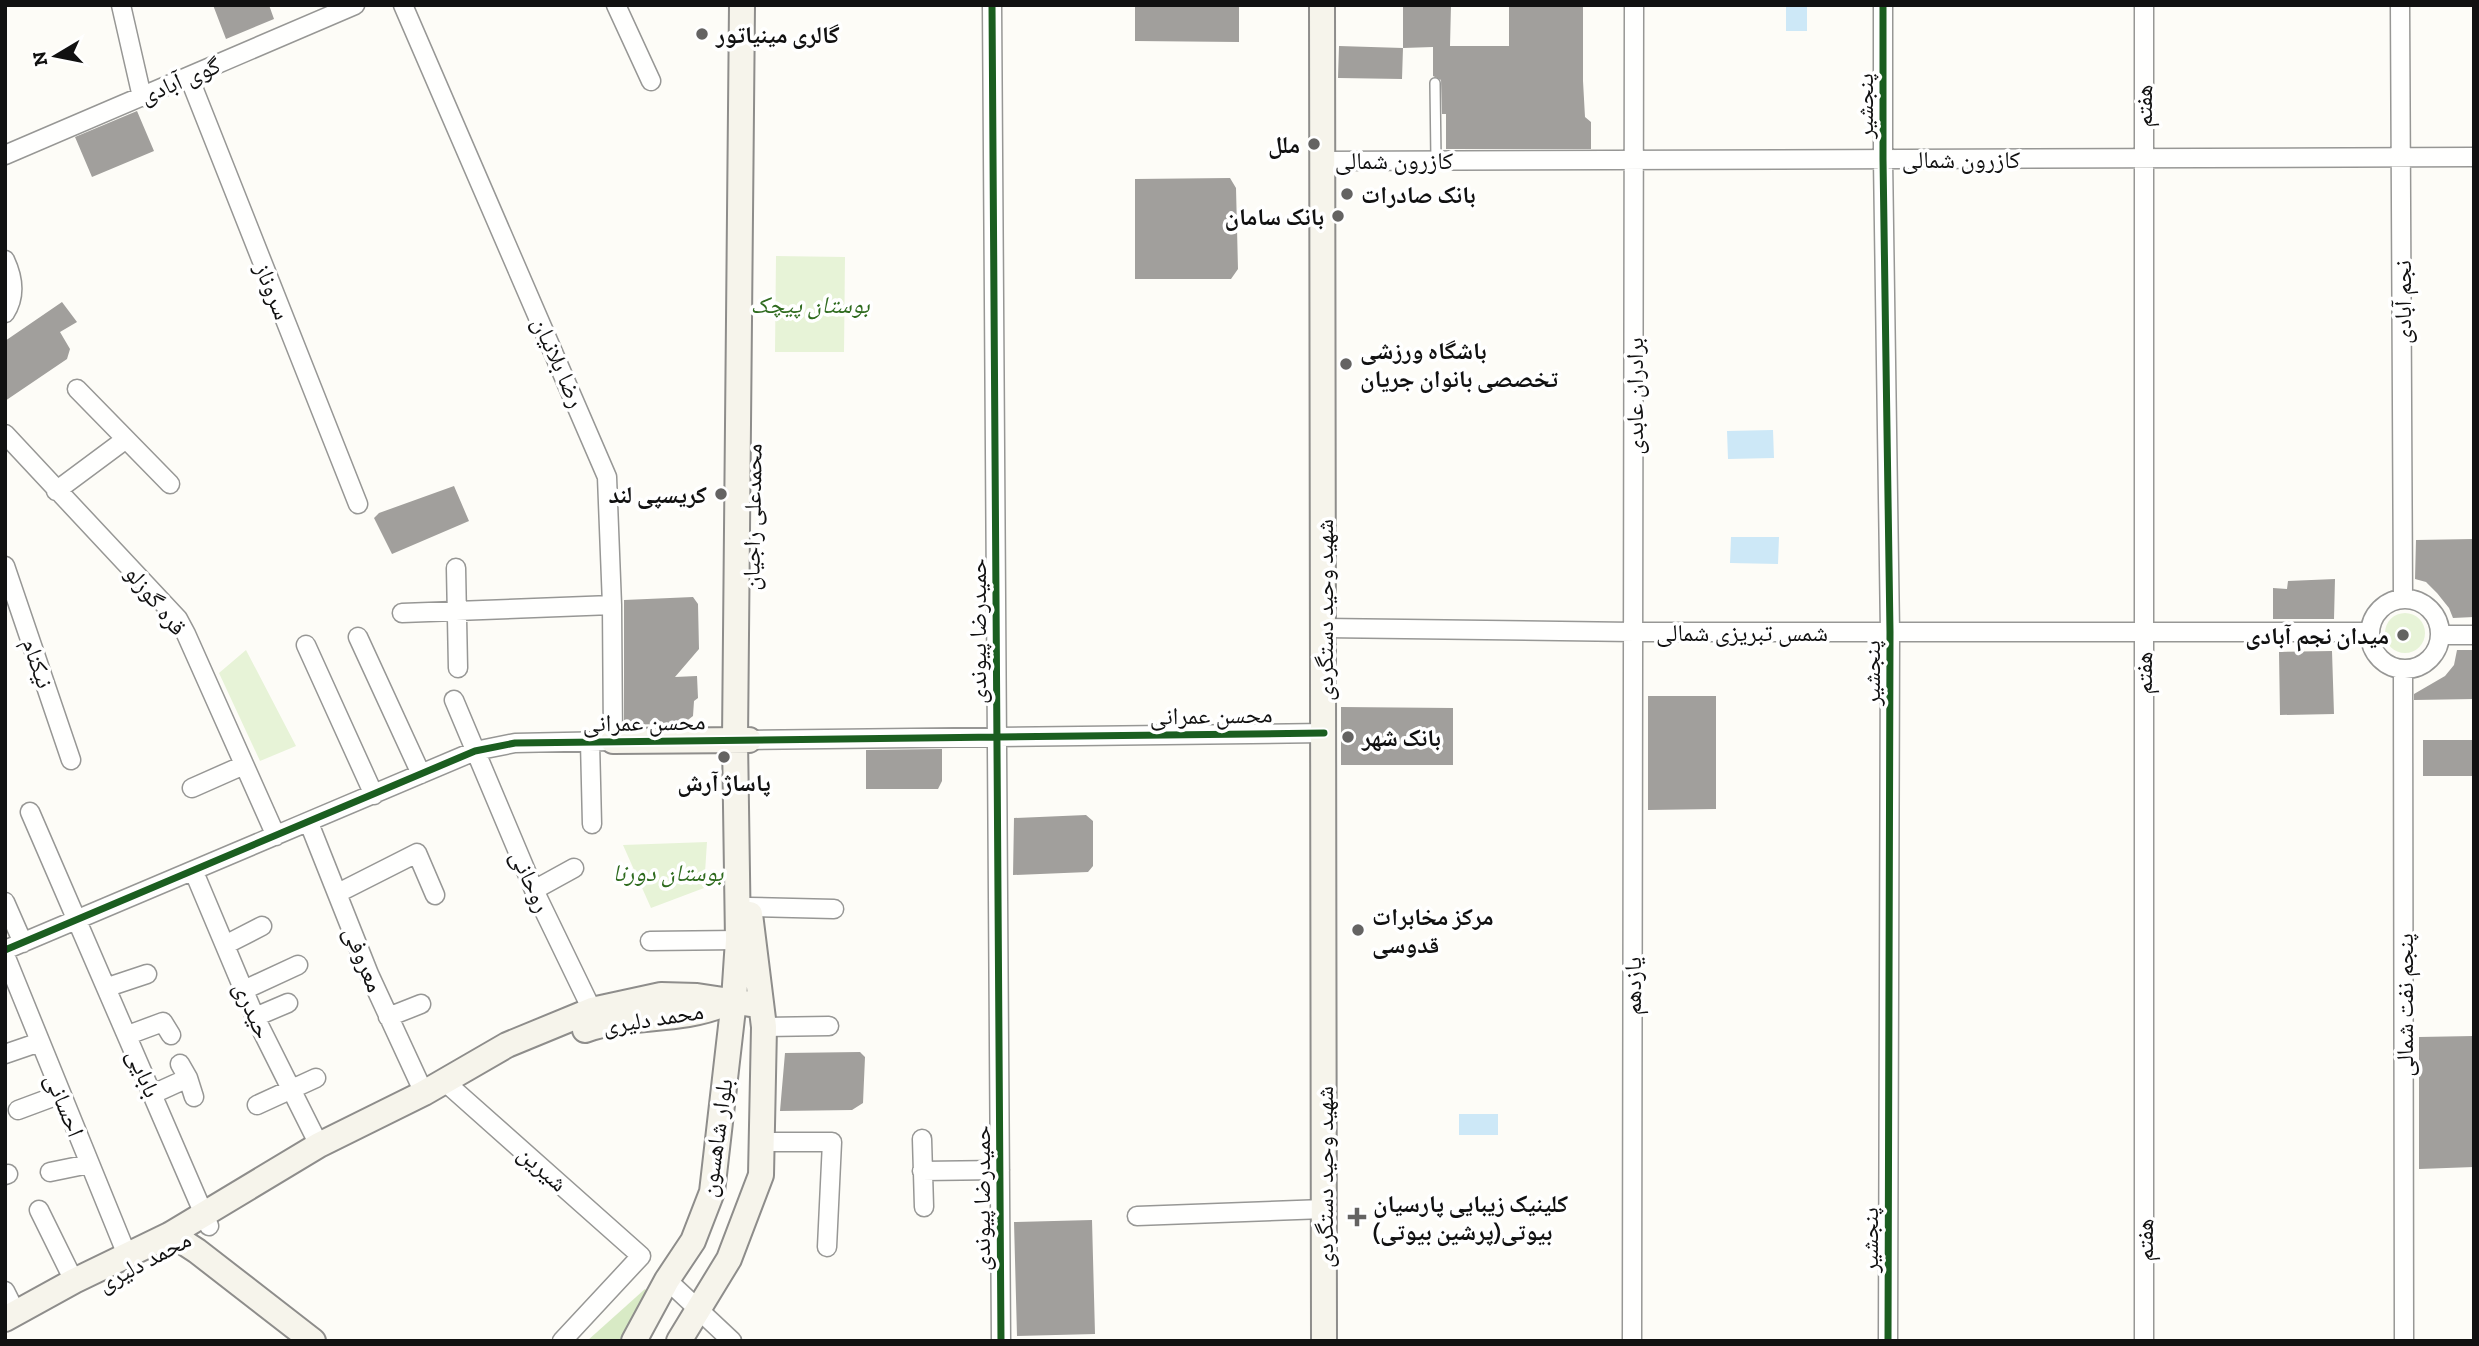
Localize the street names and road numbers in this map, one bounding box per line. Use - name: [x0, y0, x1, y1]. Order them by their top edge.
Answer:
- street label: گوی آبادی: [135, 50, 225, 110]
- street label: پنجشیر: [1850, 73, 1879, 140]
- street label: هفتم: [2129, 85, 2160, 127]
- street label: کازرون شمالی: [1902, 145, 2020, 174]
- street label: کازرون شمالی: [1335, 146, 1453, 175]
- street label: سروناز: [248, 257, 297, 324]
- street label: نجم آبادی: [2388, 260, 2419, 344]
- street label: رضا بلانیان: [526, 312, 592, 412]
- street label: برادران عابدی: [1620, 337, 1649, 455]
- street label: محمدعلی راجیان: [736, 443, 768, 591]
- street label: شهید وحید دستگردی: [1310, 519, 1339, 701]
- street label: حمیدرضا پیوندی: [963, 558, 992, 704]
- street label: قره گوزلو: [119, 559, 193, 641]
- street label: شمس تبریزی شمالی: [1656, 618, 1828, 647]
- street label: نیکنام: [14, 634, 60, 693]
- street label: پنجشیر: [1857, 640, 1886, 707]
- street label: هفتم: [2129, 652, 2160, 694]
- street label: محسن عمرانی: [1149, 699, 1273, 731]
- street label: محسن عمرانی: [582, 706, 706, 738]
- street label: روحانی: [505, 845, 557, 917]
- street label: معروفی: [338, 922, 390, 996]
- street label: پنجم نفت شمالی: [2390, 933, 2421, 1077]
- street label: یازدهم: [1618, 957, 1649, 1015]
- street label: حیدری: [228, 977, 278, 1043]
- street label: محمد دلیری: [600, 996, 706, 1040]
- street label: بابایی: [121, 1044, 167, 1102]
- street label: احسانی: [39, 1069, 91, 1141]
- street label: بلوار شاهسون: [693, 1077, 739, 1199]
- street label: شهید وحید دستگردی: [1310, 1086, 1339, 1268]
- street label: حمیدرضا پیوندی: [967, 1125, 996, 1271]
- street label: شیرین: [512, 1138, 574, 1198]
- street label: پنجشیر: [1855, 1207, 1884, 1274]
- street label: هفتم: [2130, 1219, 2161, 1261]
- street label: محمد دلیری: [92, 1224, 196, 1298]

